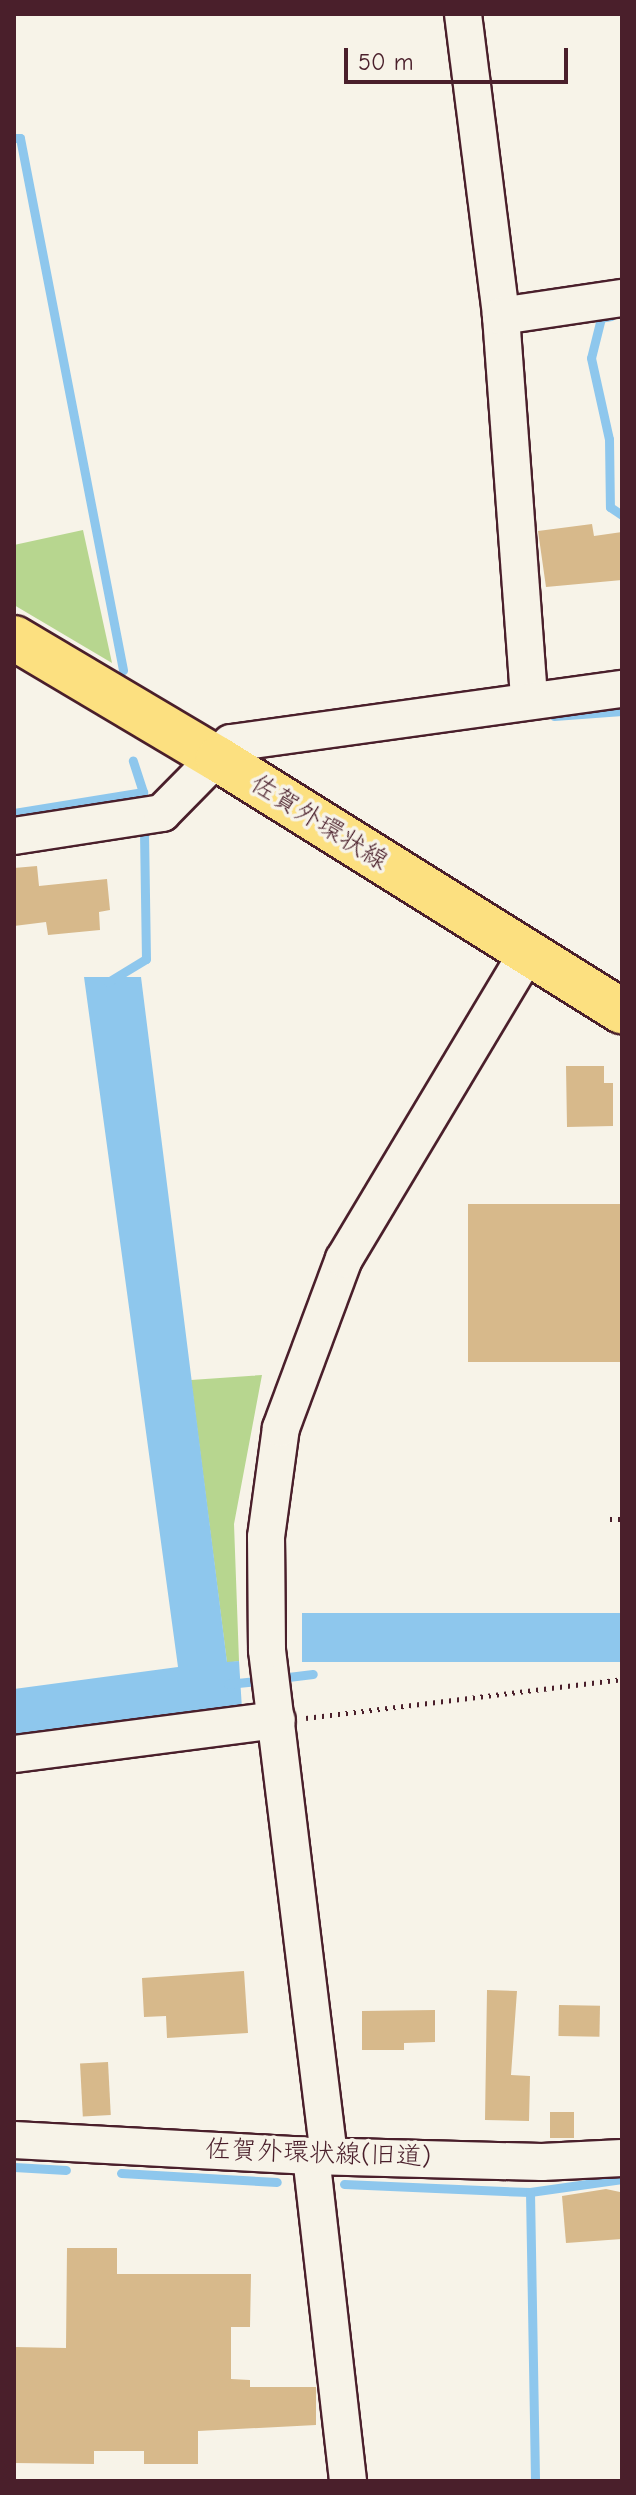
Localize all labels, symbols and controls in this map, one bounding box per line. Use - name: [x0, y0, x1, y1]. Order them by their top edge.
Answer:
- scale bar: [348, 32, 572, 82]
- text: 50 m: [358, 48, 414, 76]
- street label: 佐賀外環状線: [245, 768, 393, 878]
- street label: 佐賀外環状線(旧道): [205, 2134, 431, 2174]

